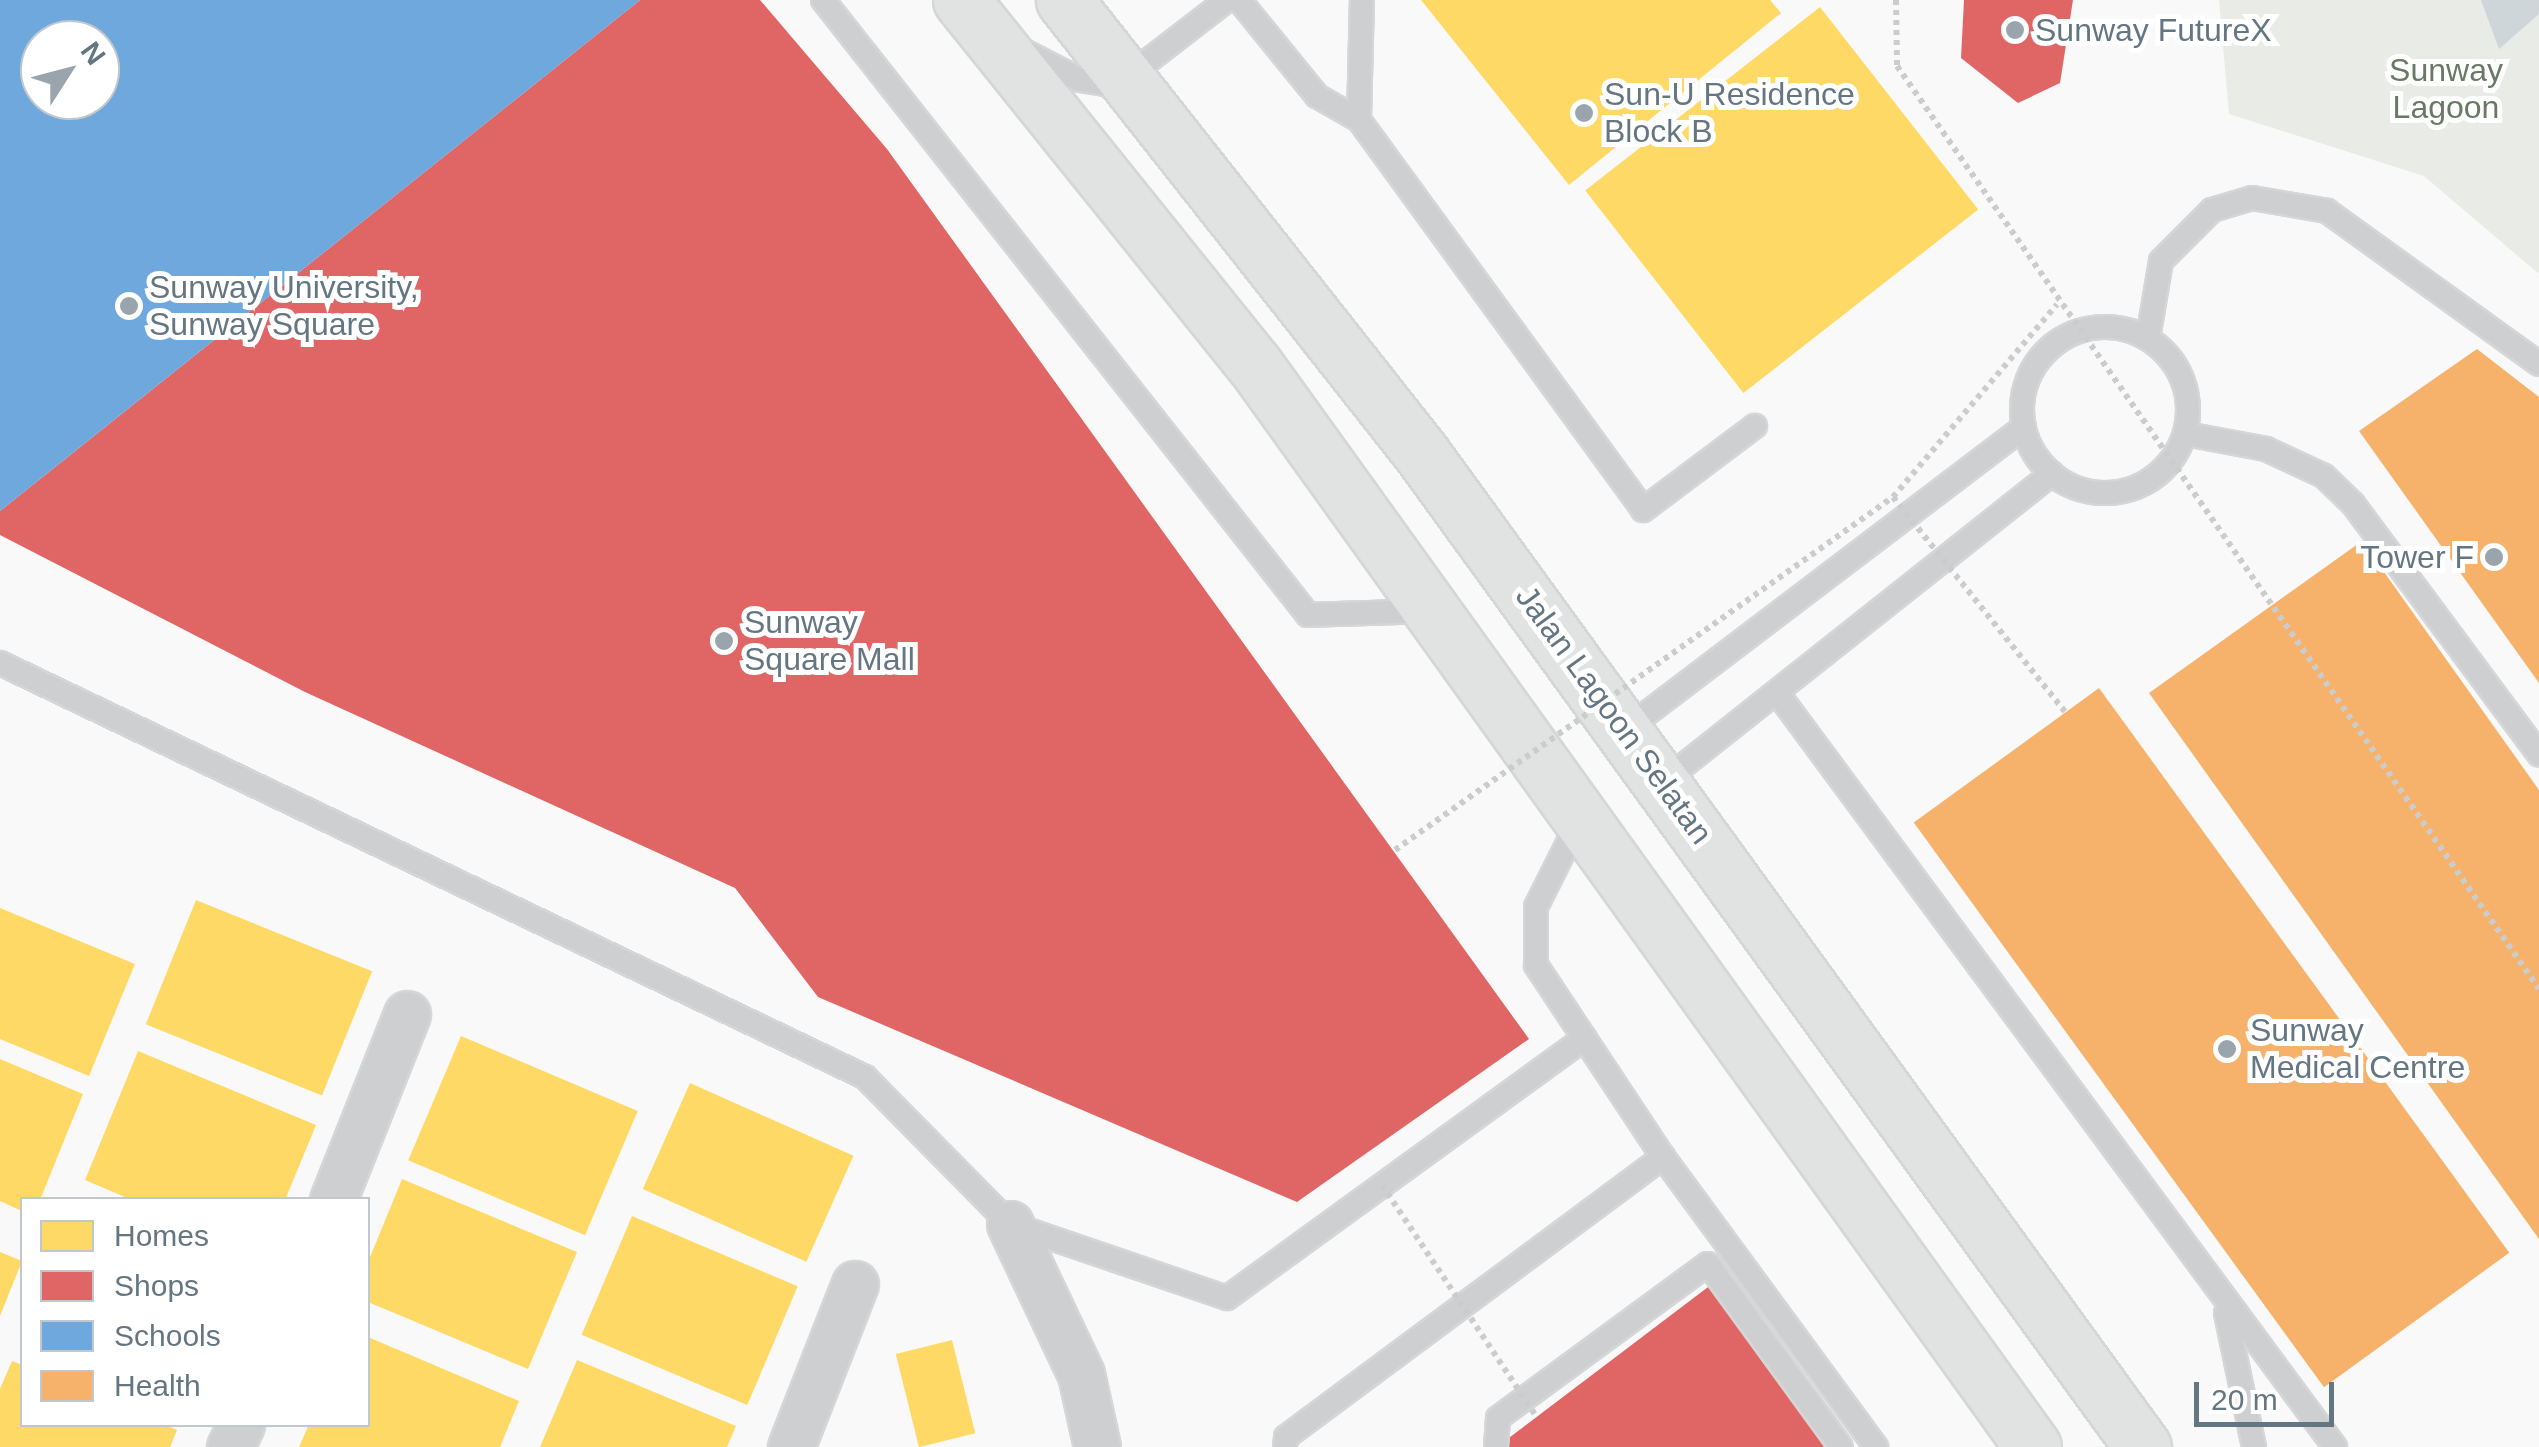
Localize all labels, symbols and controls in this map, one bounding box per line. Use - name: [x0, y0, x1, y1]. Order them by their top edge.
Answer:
- place label: Sunway FutureX: [2035, 11, 2272, 49]
- marker: Sunway FutureX: [2004, 19, 2026, 41]
- north arrow: [20, 20, 120, 120]
- text: N: [75, 36, 112, 71]
- park label: Sunway Lagoon: [2389, 52, 2503, 127]
- place label: Sun-U Residence Block B: [1604, 76, 1855, 151]
- marker: Sun-U Residence Block B: [1573, 102, 1595, 124]
- place label: Sunway University, Sunway Square: [149, 269, 419, 344]
- marker: Sunway University, Sunway Square: [118, 295, 140, 317]
- place label: Tower F: [2360, 538, 2474, 576]
- marker: Tower F: [2483, 546, 2505, 568]
- street label: Jalan Lagoon Selatan: [1507, 578, 1721, 852]
- place label: Sunway Square Mall: [744, 604, 915, 679]
- marker: Sunway Square Mall: [713, 630, 735, 652]
- place label: Sunway Medical Centre: [2250, 1012, 2465, 1087]
- marker: Sunway Medical Centre: [2214, 1036, 2240, 1062]
- legend: [20, 1197, 370, 1427]
- text: Homes: [114, 1219, 209, 1252]
- text: Shops: [114, 1269, 199, 1302]
- text: Schools: [114, 1319, 221, 1352]
- scale bar: [2199, 1362, 2339, 1424]
- text: Health: [114, 1369, 201, 1402]
- text: 20 m: [2211, 1383, 2278, 1416]

